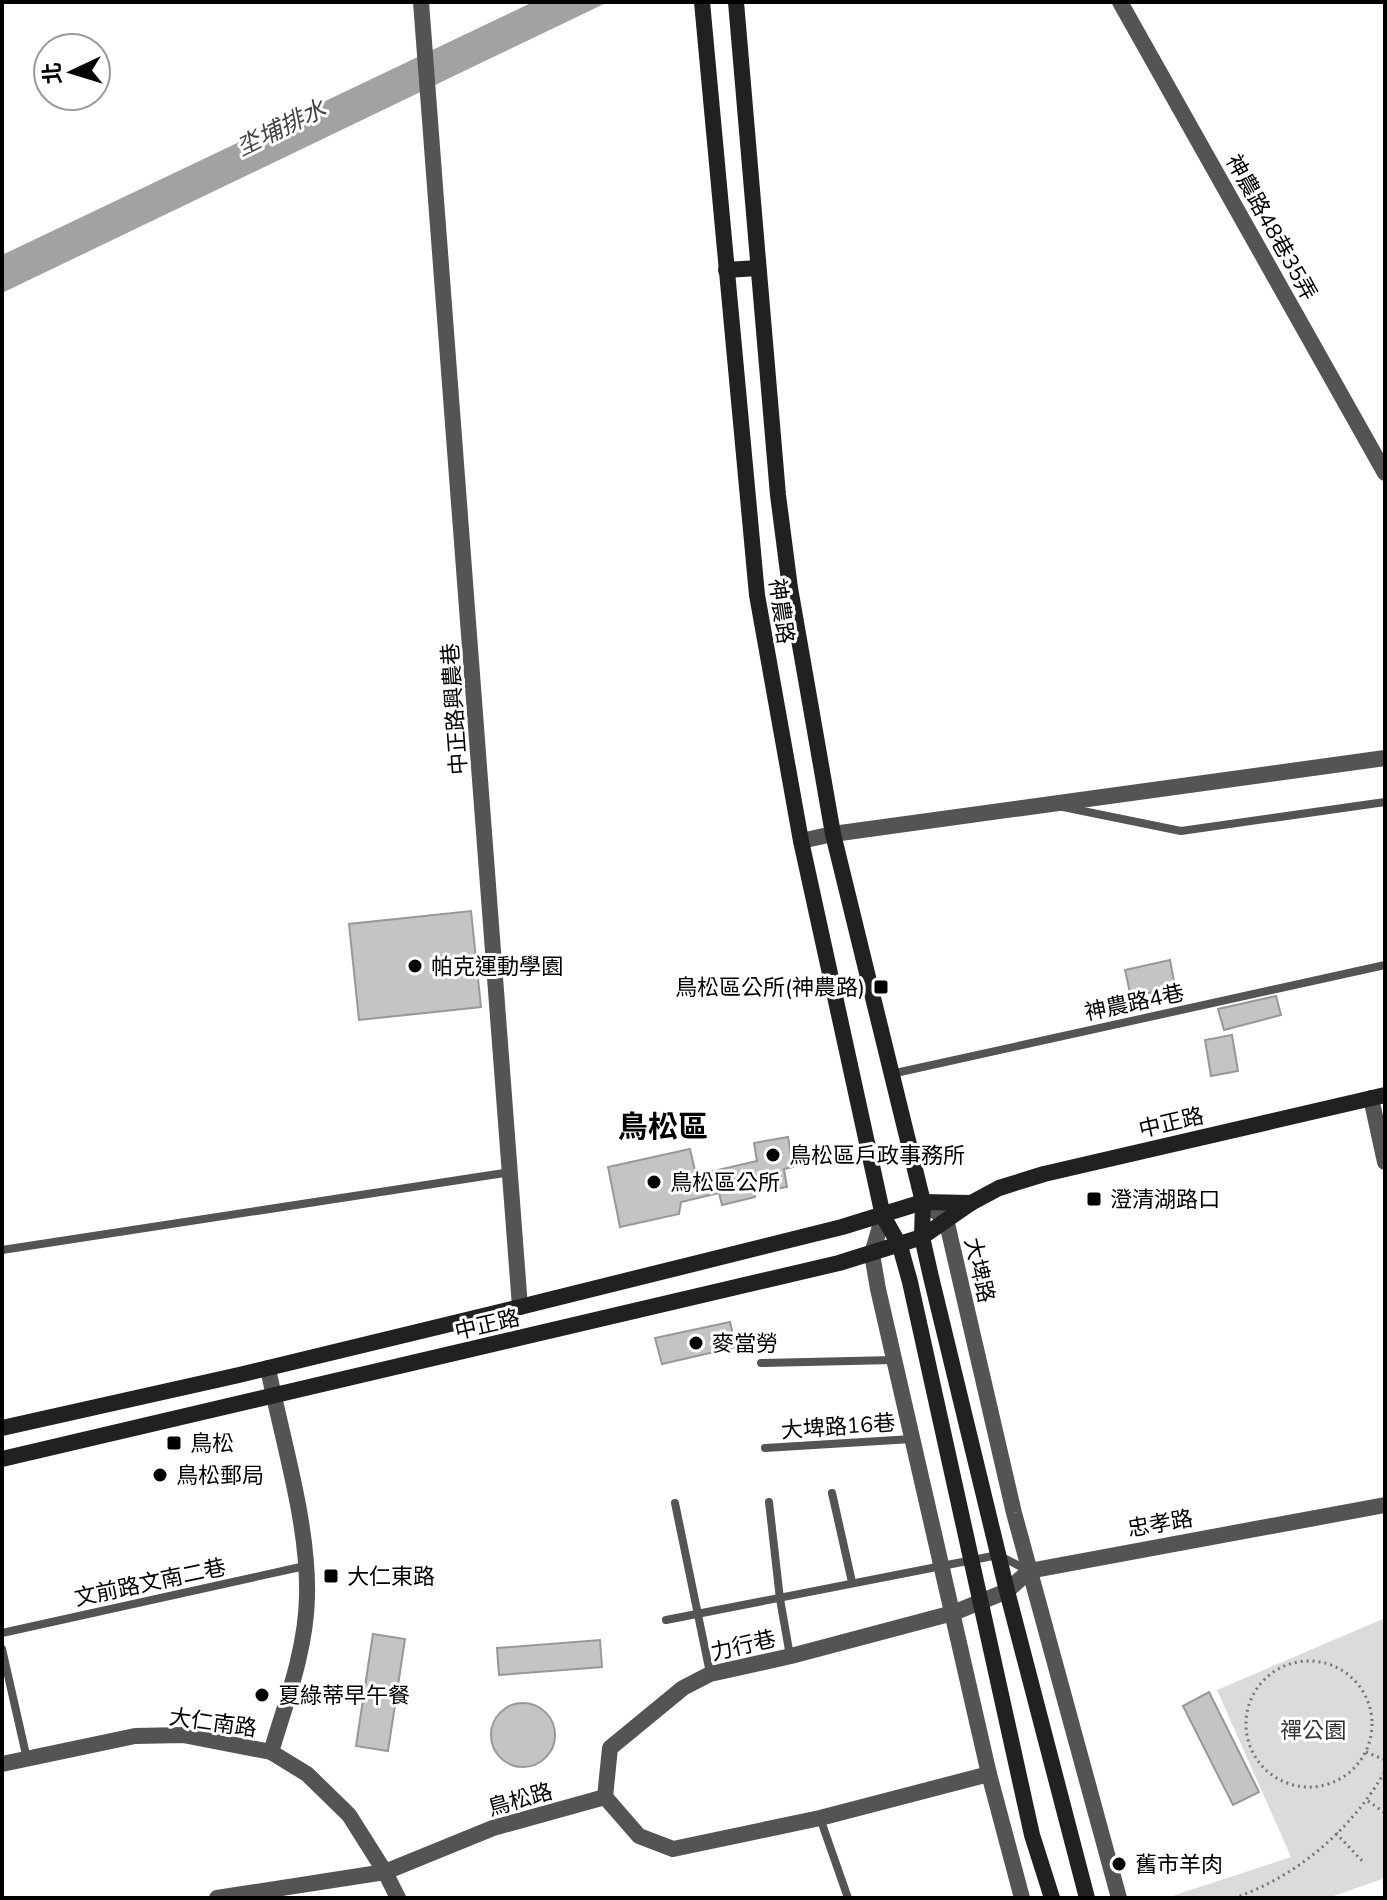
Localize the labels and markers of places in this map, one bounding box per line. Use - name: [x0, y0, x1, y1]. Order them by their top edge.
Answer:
- place label: 帕克運動學園: [431, 952, 563, 982]
- marker: 帕克運動學園: [406, 957, 424, 975]
- place label: 鳥松區公所(神農路): [675, 973, 865, 1003]
- marker: 鳥松區公所(神農路): [872, 978, 890, 996]
- place label: 鳥松區戶政事務所: [789, 1141, 965, 1171]
- marker: 鳥松區戶政事務所: [764, 1146, 782, 1164]
- place label: 鳥松區公所: [670, 1168, 780, 1198]
- marker: 鳥松區公所: [645, 1173, 663, 1191]
- place label: 澄清湖路口: [1110, 1185, 1220, 1215]
- marker: 澄清湖路口: [1085, 1190, 1103, 1208]
- place label: 麥當勞: [712, 1329, 778, 1359]
- marker: 麥當勞: [687, 1334, 705, 1352]
- place label: 鳥松: [190, 1429, 234, 1459]
- marker: 鳥松: [165, 1434, 183, 1452]
- place label: 鳥松郵局: [176, 1461, 264, 1491]
- marker: 鳥松郵局: [151, 1466, 169, 1484]
- place label: 大仁東路: [347, 1562, 435, 1592]
- marker: 大仁東路: [322, 1567, 340, 1585]
- place label: 夏綠蒂早午餐: [278, 1681, 410, 1711]
- marker: 夏綠蒂早午餐: [253, 1686, 271, 1704]
- place label: 舊市羊肉: [1135, 1850, 1223, 1880]
- marker: 舊市羊肉: [1110, 1855, 1128, 1873]

